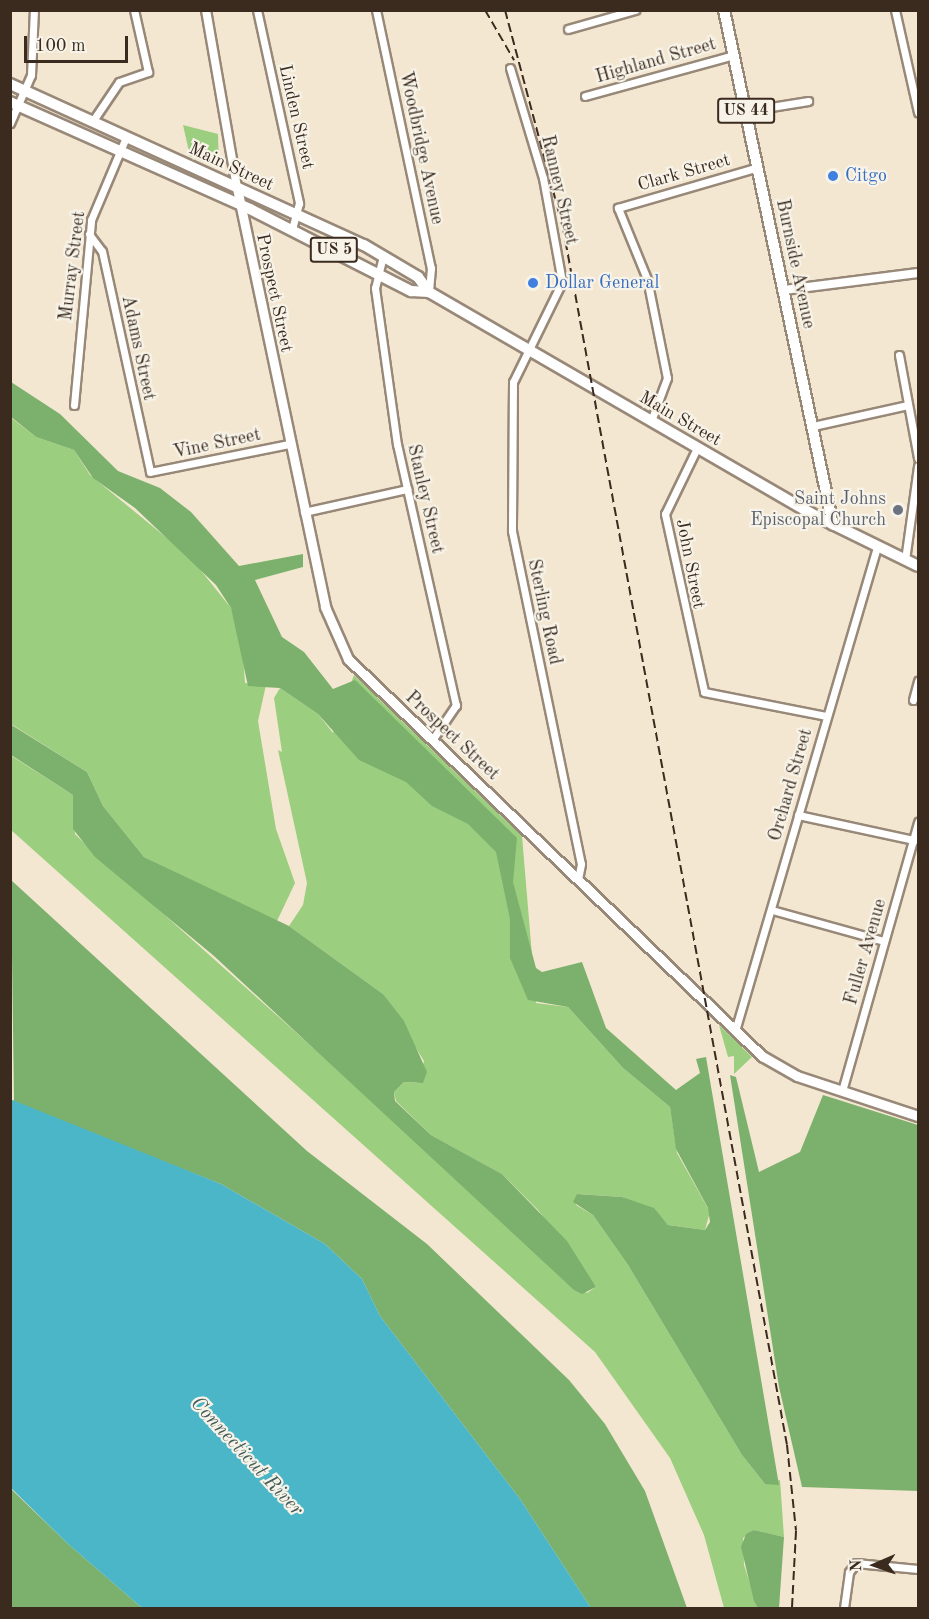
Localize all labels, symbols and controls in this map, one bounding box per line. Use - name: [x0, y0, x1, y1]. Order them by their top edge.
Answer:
- scale bar: [27, 24, 130, 62]
- street label: Highland Street: [593, 34, 719, 88]
- text: 100 m: [35, 37, 86, 55]
- street label: Linden Street: [273, 63, 319, 171]
- street label: Woodbridge Avenue: [394, 70, 448, 226]
- road number: US 44: [716, 98, 776, 124]
- street label: Ranney Street: [536, 133, 582, 247]
- street label: Main Street: [185, 138, 277, 196]
- street label: Clark Street: [635, 149, 733, 197]
- place label: Citgo: [845, 165, 887, 187]
- marker: Citgo: [826, 169, 840, 183]
- street label: Burnside Avenue: [771, 197, 819, 331]
- street label: Murray Street: [56, 210, 90, 322]
- street label: Prospect Street: [251, 232, 297, 354]
- road number: US 5: [308, 237, 360, 263]
- place label: Dollar General: [545, 272, 659, 294]
- marker: Dollar General: [526, 276, 540, 290]
- street label: Adams Street: [116, 293, 160, 403]
- street label: Main Street: [635, 387, 725, 451]
- street label: Vine Street: [171, 424, 263, 464]
- street label: Stanley Street: [402, 442, 448, 556]
- place label: Saint Johns Episcopal Church: [750, 489, 886, 532]
- marker: Saint Johns Episcopal Church: [891, 503, 905, 517]
- street label: John Street: [671, 517, 709, 611]
- street label: Sterling Road: [522, 557, 566, 667]
- street label: Prospect Street: [400, 687, 504, 785]
- street label: Orchard Street: [765, 726, 817, 844]
- street label: Fuller Avenue: [841, 896, 891, 1008]
- water label: Connecticut River: [185, 1392, 307, 1522]
- north arrow: [845, 1535, 905, 1595]
- text: N: [849, 1559, 865, 1572]

